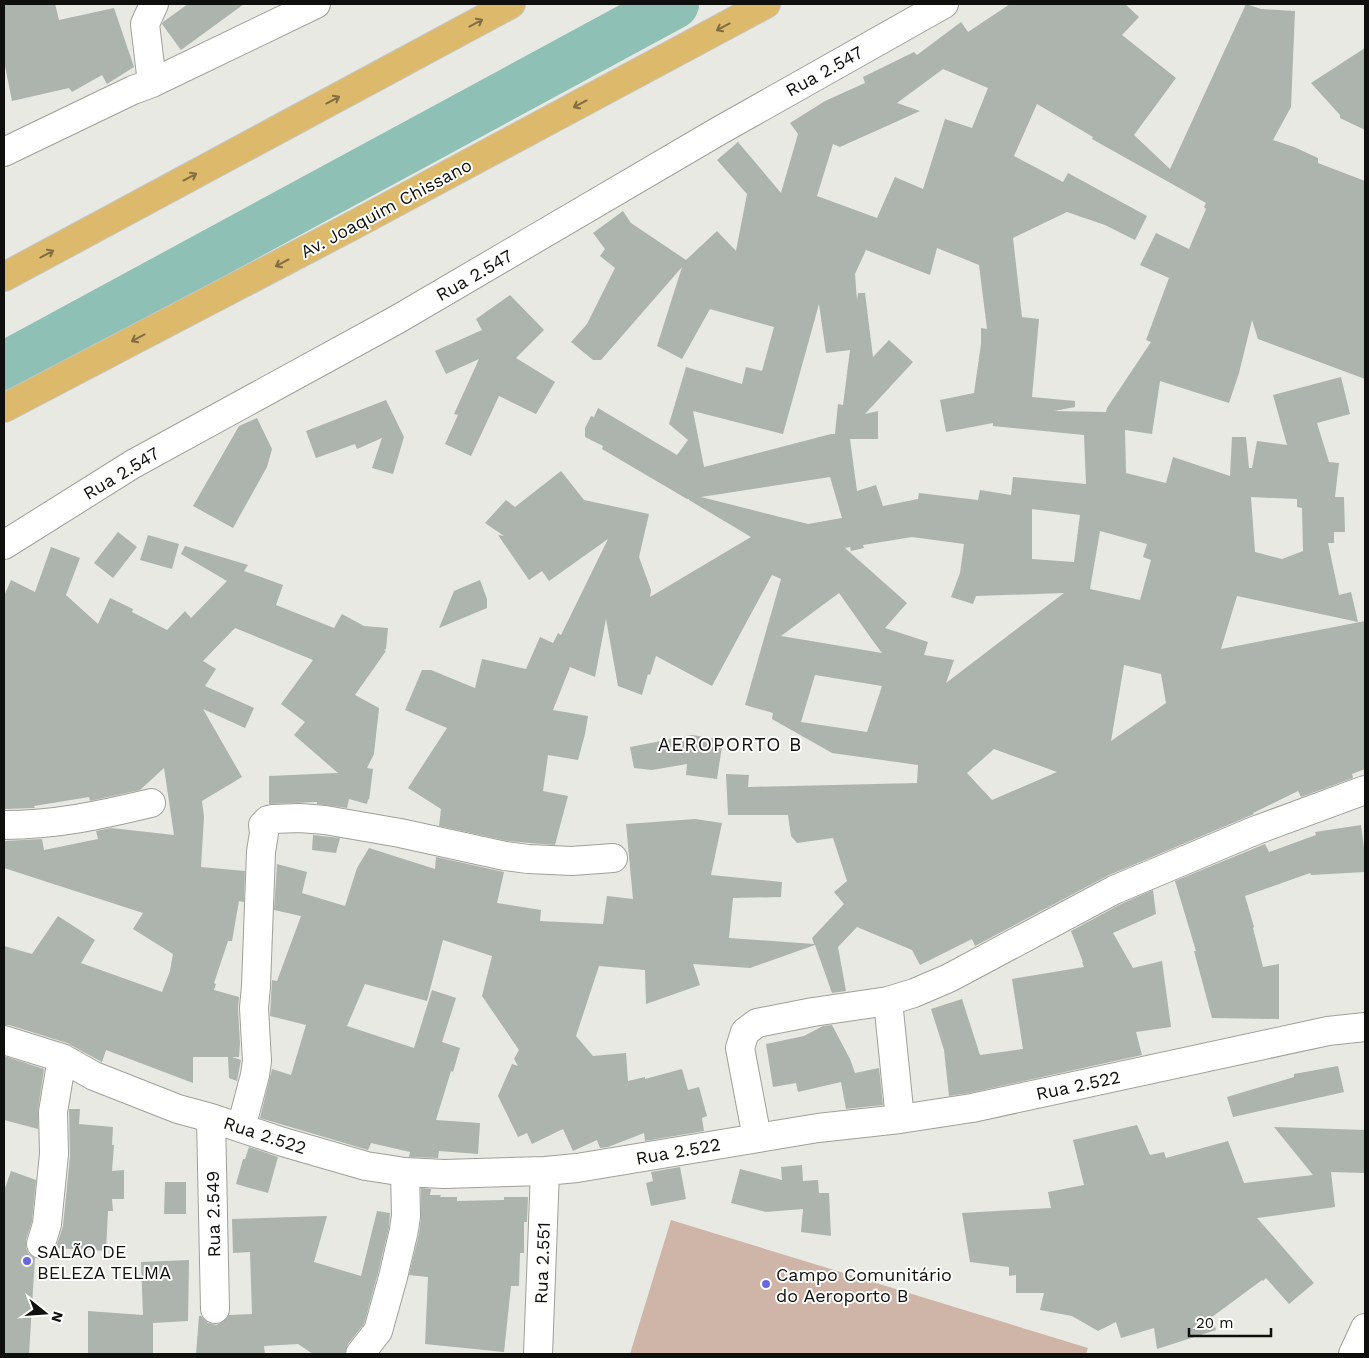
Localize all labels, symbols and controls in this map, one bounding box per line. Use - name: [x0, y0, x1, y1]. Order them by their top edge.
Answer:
- one-way arrow: [468, 18, 483, 28]
- one-way arrow: [715, 22, 730, 32]
- street label: Rua 2.547: [782, 41, 866, 101]
- one-way arrow: [325, 95, 340, 105]
- one-way arrow: [572, 99, 587, 109]
- street label: Av. Joaquim Chissano: [297, 154, 475, 262]
- one-way arrow: [182, 172, 197, 182]
- street label: Rua 2.547: [432, 245, 516, 305]
- one-way arrow: [39, 249, 54, 259]
- one-way arrow: [275, 259, 290, 268]
- one-way arrow: [130, 333, 145, 343]
- street label: Rua 2.547: [79, 442, 163, 504]
- district label: AEROPORTO B: [658, 733, 802, 756]
- street label: Rua 2.522: [1034, 1066, 1122, 1104]
- street label: Rua 2.522: [221, 1112, 309, 1158]
- street label: Rua 2.522: [634, 1133, 722, 1169]
- street label: Rua 2.549: [202, 1170, 224, 1258]
- street label: Rua 2.551: [530, 1222, 554, 1304]
- place label: SALÃO DE BELEZA TELMA: [37, 1241, 171, 1283]
- marker: SALÃO DE BELEZA TELMA: [21, 1255, 33, 1267]
- place label: Campo Comunitário do Aeroporto B: [776, 1264, 952, 1306]
- marker: Campo Comunitário do Aeroporto B: [760, 1278, 772, 1290]
- north arrow: [20, 1288, 70, 1338]
- scale bar: [1189, 1306, 1272, 1338]
- text: N: [48, 1310, 67, 1324]
- text: 20 m: [1196, 1314, 1234, 1332]

